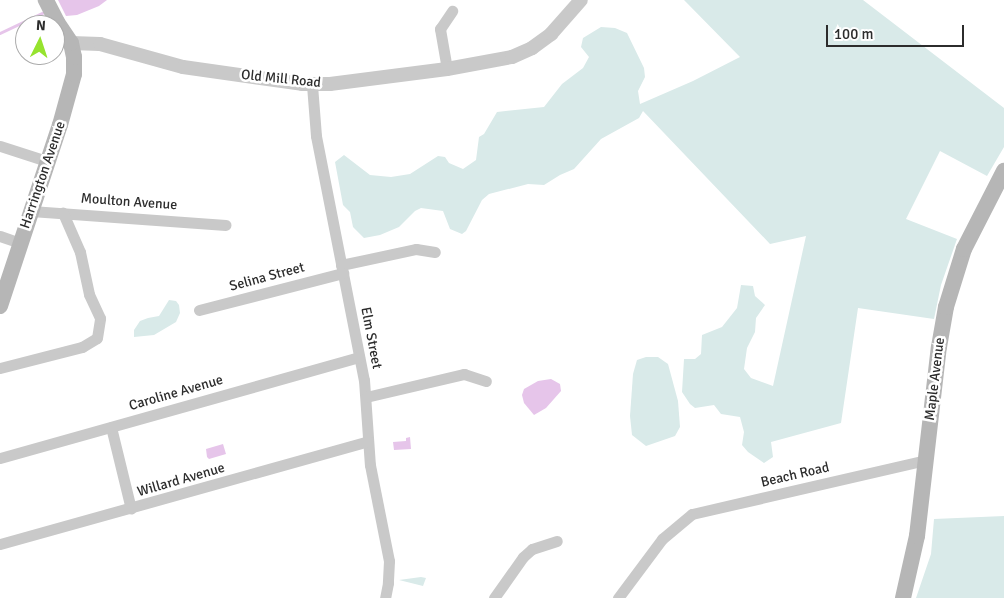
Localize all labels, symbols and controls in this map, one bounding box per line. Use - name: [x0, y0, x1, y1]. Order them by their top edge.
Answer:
- north arrow: [15, 15, 65, 65]
- scale bar: [829, 15, 966, 47]
- text: N: [36, 17, 46, 34]
- text: 100 m: [834, 25, 874, 43]
- street label: Old Mill Road: [240, 66, 322, 92]
- street label: Harrington Avenue: [17, 119, 69, 231]
- street label: Moulton Avenue: [80, 190, 178, 214]
- street label: Selina Street: [228, 259, 306, 295]
- street label: Elm Street: [357, 306, 385, 370]
- street label: Maple Avenue: [922, 336, 948, 422]
- street label: Caroline Avenue: [127, 372, 225, 414]
- street label: Willard Avenue: [135, 459, 227, 501]
- street label: Beach Road: [759, 459, 831, 491]

